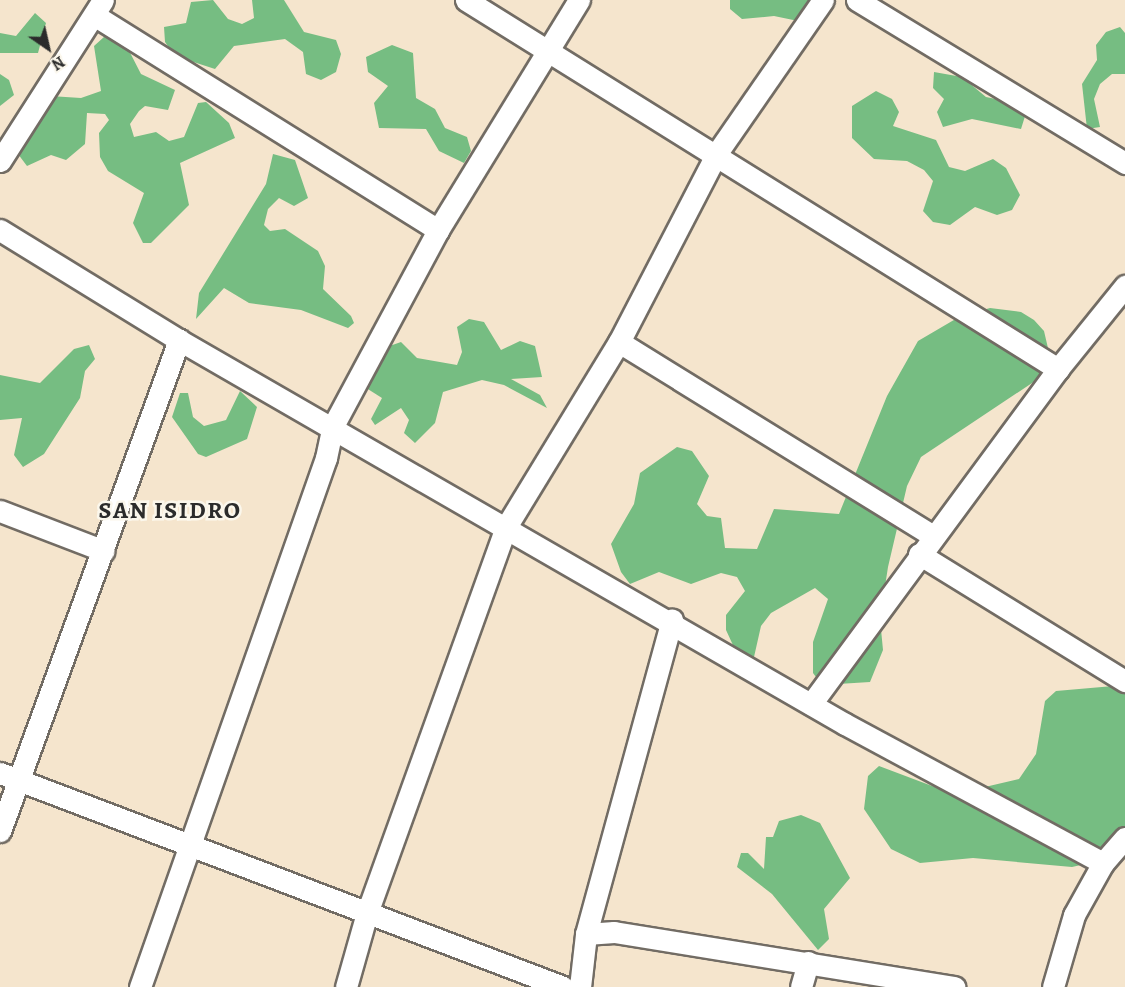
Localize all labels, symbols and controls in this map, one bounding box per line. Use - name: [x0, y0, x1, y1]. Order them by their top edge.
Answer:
- north arrow: [18, 18, 78, 78]
- text: N: [47, 51, 69, 75]
- district label: SAN ISIDRO: [98, 497, 242, 525]

